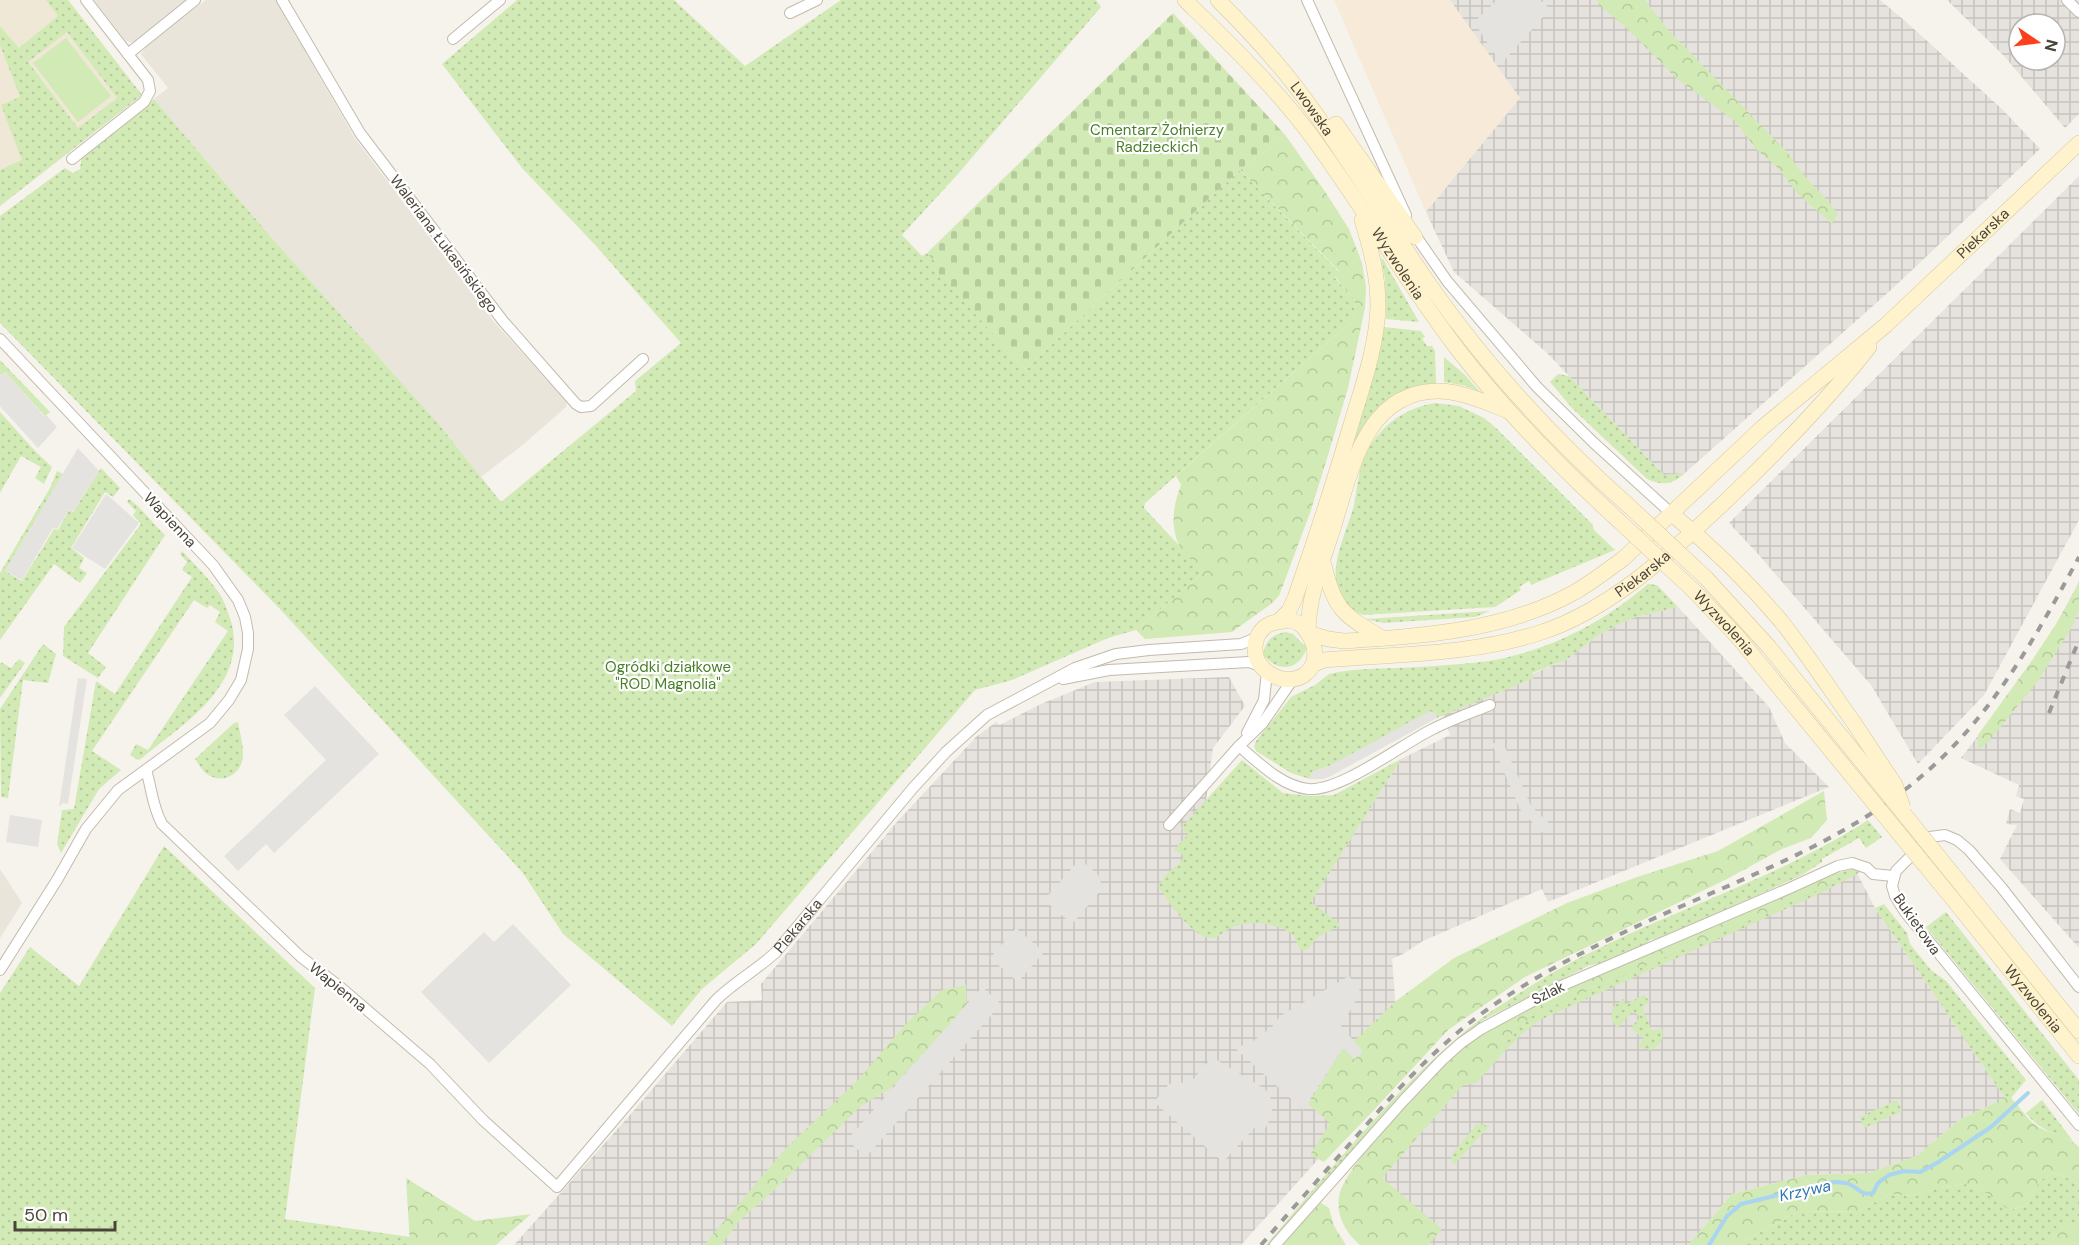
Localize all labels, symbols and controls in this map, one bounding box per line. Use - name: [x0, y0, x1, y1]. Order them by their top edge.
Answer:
- north arrow: [2007, 12, 2067, 72]
- text: N: [2039, 37, 2063, 54]
- street label: Lwowska: [1286, 78, 1338, 140]
- park label: Cmentarz Żołnierzy Radzieckich: [1090, 120, 1225, 157]
- street label: Waleriana Łukasińskiego: [385, 171, 503, 317]
- street label: Piekarska: [1952, 204, 2014, 263]
- street label: Wyzwolenia: [1367, 224, 1429, 303]
- street label: Wapienna: [139, 488, 201, 552]
- street label: Piekarska: [1611, 546, 1675, 602]
- street label: Wyzwolenia: [1689, 586, 1759, 660]
- park label: Ogródki działkowe "ROD Magnolia": [605, 657, 731, 694]
- street label: Bukietowa: [1889, 889, 1945, 959]
- street label: Piekarska: [769, 894, 827, 957]
- street label: Wapienna: [305, 958, 371, 1016]
- street label: Wyzwolenia: [2000, 961, 2067, 1037]
- street label: Szlak: [1528, 976, 1568, 1010]
- water label: Krzywa: [1777, 1175, 1833, 1206]
- scale bar: [15, 1194, 116, 1232]
- text: 50 m: [24, 1203, 68, 1227]

